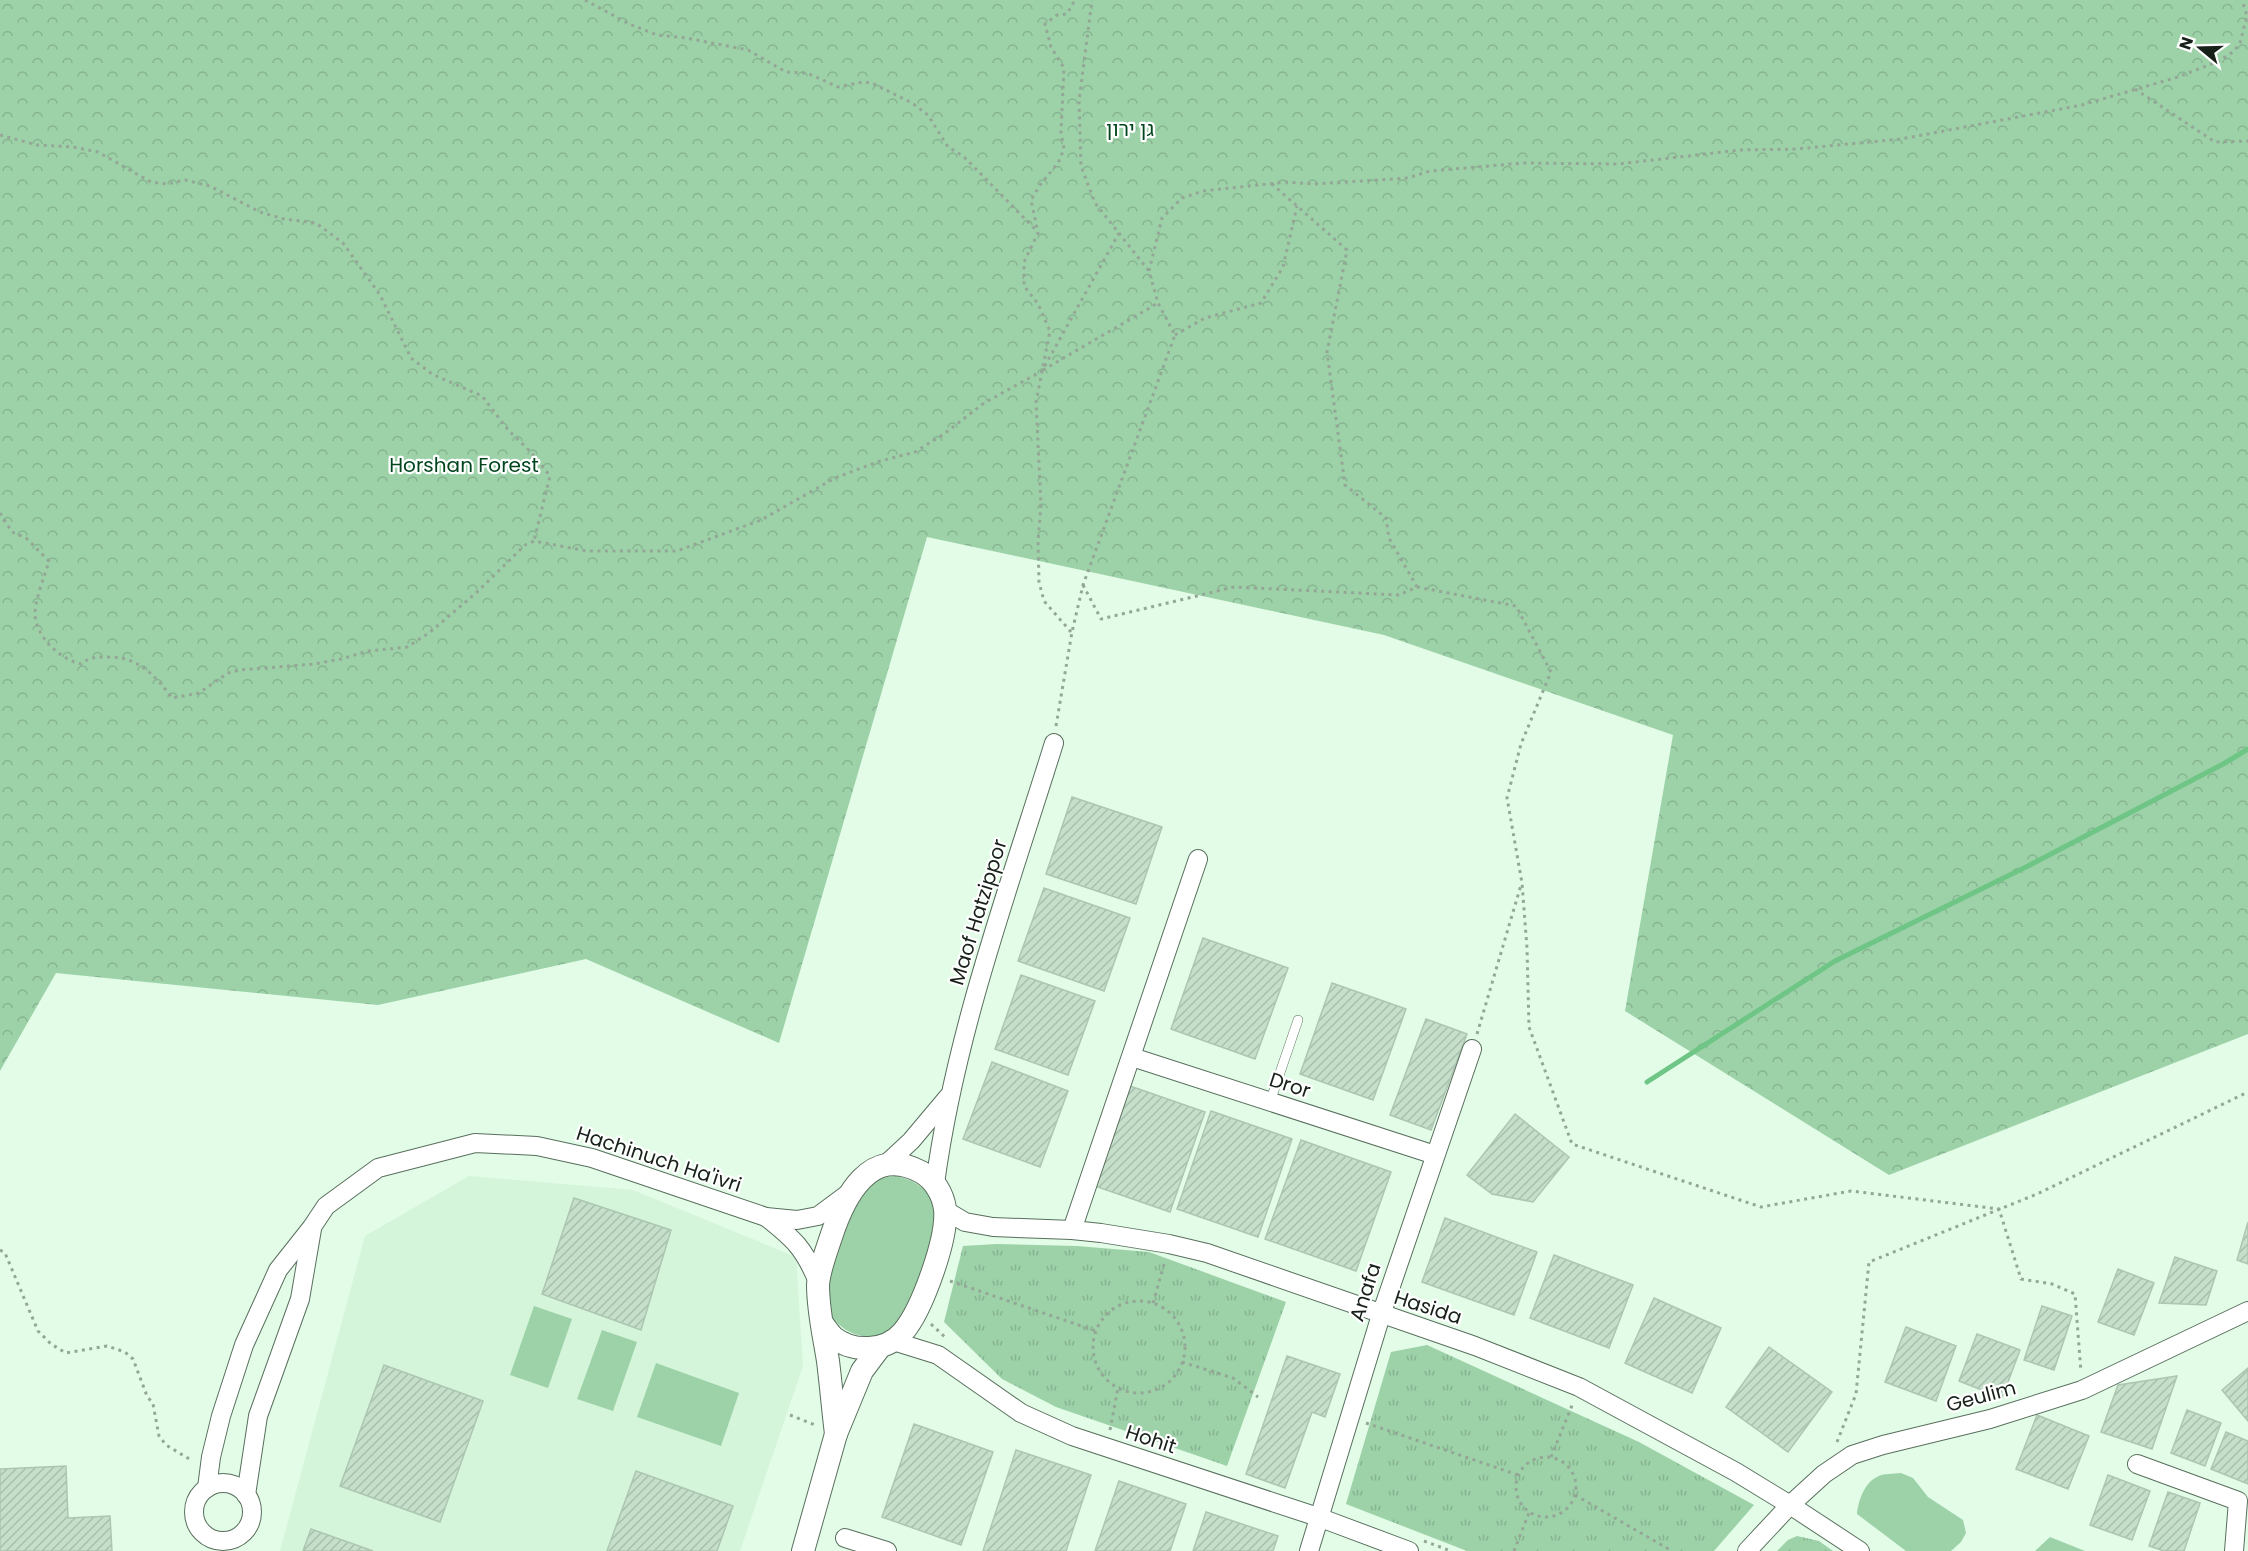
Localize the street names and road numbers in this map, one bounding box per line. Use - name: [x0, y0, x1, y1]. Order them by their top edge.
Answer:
- street label: Maof Hatzippor: [942, 836, 1014, 988]
- street label: Dror: [1266, 1065, 1314, 1105]
- street label: Hachinuch Ha'ivri: [573, 1119, 745, 1199]
- street label: Anafa: [1342, 1259, 1388, 1325]
- street label: Hasida: [1390, 1283, 1466, 1331]
- street label: Geulim: [1943, 1373, 2019, 1419]
- street label: Hohit: [1122, 1418, 1180, 1460]

